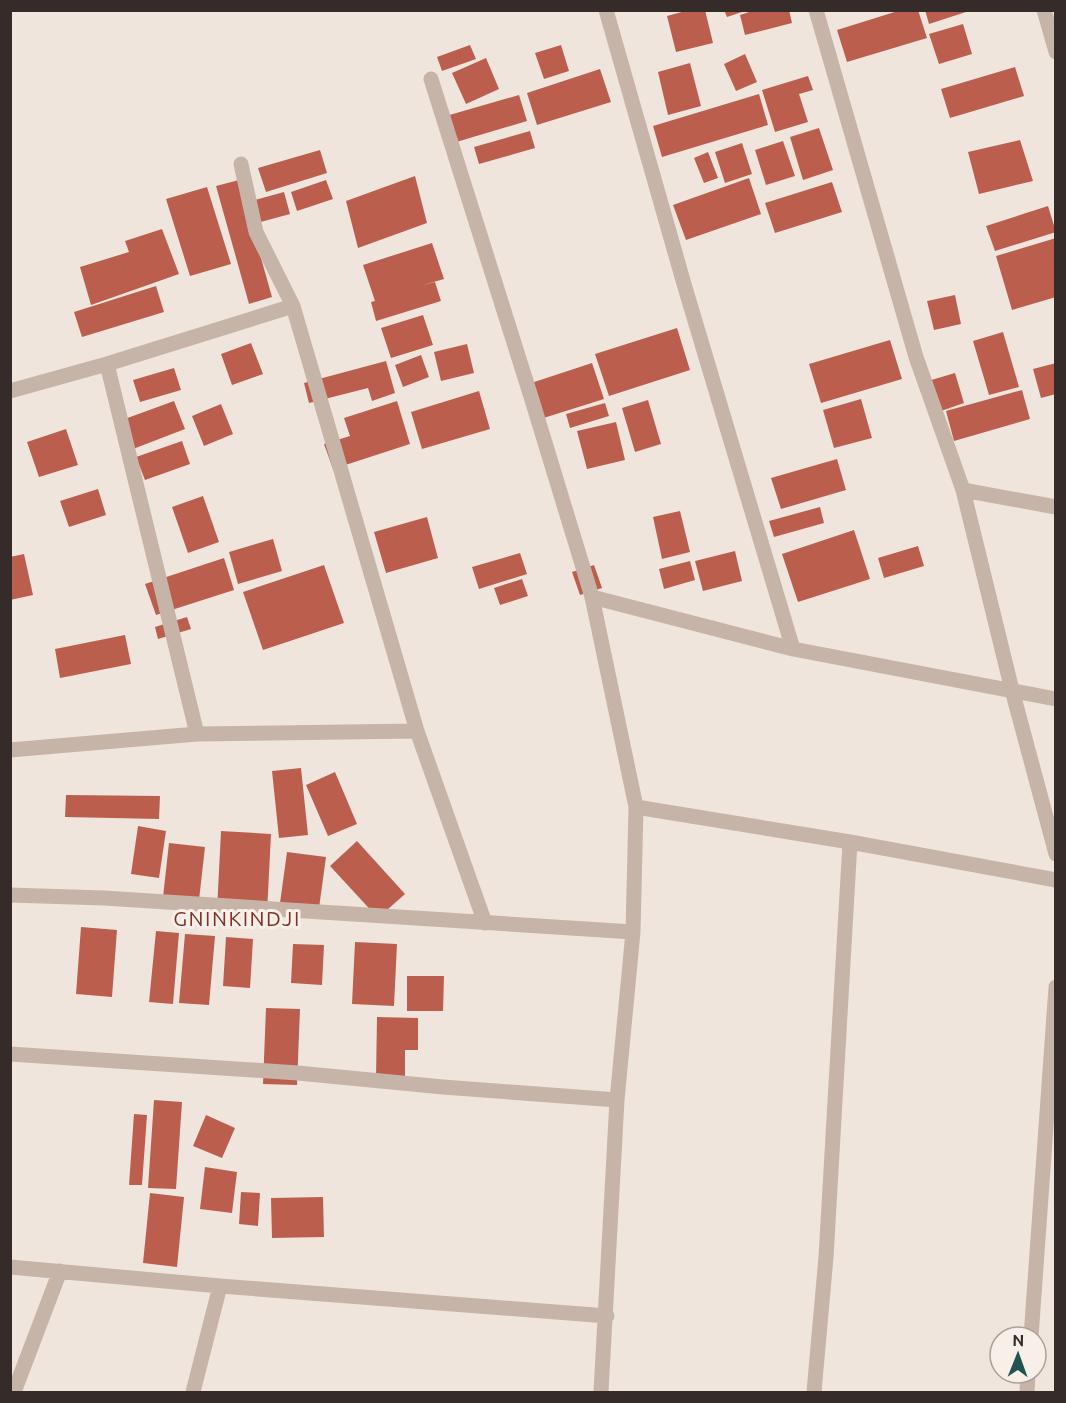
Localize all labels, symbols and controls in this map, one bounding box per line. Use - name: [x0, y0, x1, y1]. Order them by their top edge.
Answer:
- district label: GNINKINDJI: [173, 906, 301, 930]
- north arrow: [988, 1325, 1048, 1385]
- text: N: [1012, 1331, 1024, 1349]

